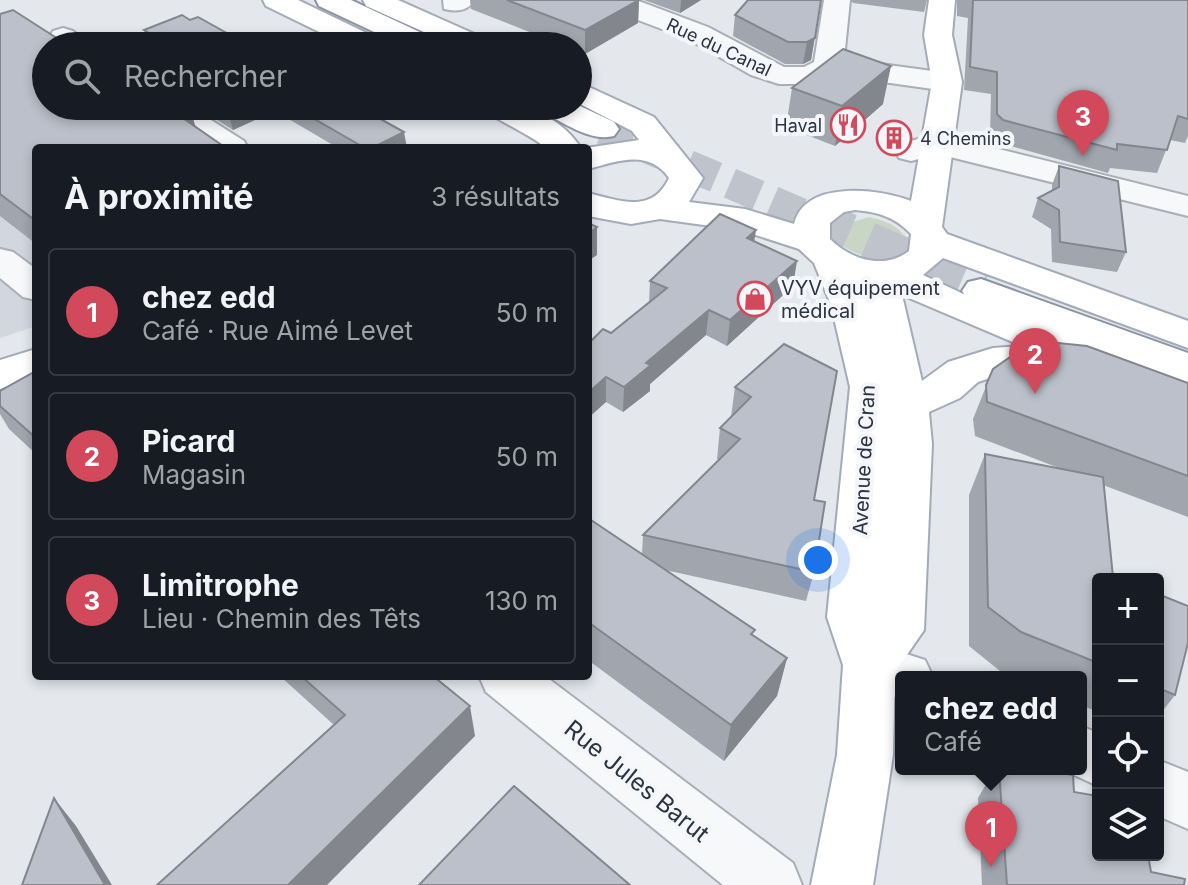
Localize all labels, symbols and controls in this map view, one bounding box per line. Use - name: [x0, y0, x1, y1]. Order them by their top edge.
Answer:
- street label: Rue du Canal: [663, 14, 775, 80]
- search box: [32, 32, 592, 120]
- icon: search: [60, 54, 104, 98]
- text: Rechercher: [124, 58, 287, 94]
- pin: 3: [1057, 90, 1109, 156]
- restaurant icon: Haval: [829, 106, 867, 144]
- place label: Haval: [774, 115, 822, 136]
- building icon: 4 Chemins: [875, 119, 913, 157]
- place label: 4 Chemins: [920, 128, 1011, 149]
- text: À proximité: [64, 176, 254, 217]
- text: 3 résultats: [431, 181, 560, 212]
- place label: VYV équipement médical: [781, 276, 940, 323]
- text: chez edd: [142, 279, 276, 315]
- shop icon: VYV équipement médical: [736, 280, 774, 318]
- text: 1: [86, 297, 98, 328]
- text: 50 m: [496, 297, 558, 328]
- text: Café · Rue Aimé Levet: [142, 315, 413, 346]
- pin: 2: [1009, 328, 1061, 394]
- street label: Avenue de Cran: [848, 384, 880, 536]
- text: Picard: [142, 423, 235, 459]
- text: 2: [84, 441, 100, 472]
- text: 50 m: [496, 441, 558, 472]
- text: Magasin: [142, 459, 246, 490]
- your location: [798, 540, 838, 580]
- text: Limitrophe: [142, 567, 299, 603]
- map controls: [1092, 573, 1164, 861]
- button: +: [1092, 573, 1164, 645]
- text: 3: [84, 585, 100, 616]
- text: 130 m: [485, 585, 558, 616]
- text: Lieu · Chemin des Têts: [142, 603, 421, 634]
- button: −: [1092, 645, 1164, 717]
- popup: [895, 671, 1087, 775]
- text: chez edd: [924, 690, 1058, 726]
- street label: Rue Jules Barut: [559, 714, 715, 848]
- button: locate: [1092, 717, 1164, 789]
- text: Café: [924, 726, 982, 757]
- button: layers: [1092, 789, 1164, 861]
- pin: 1: [965, 801, 1017, 867]

